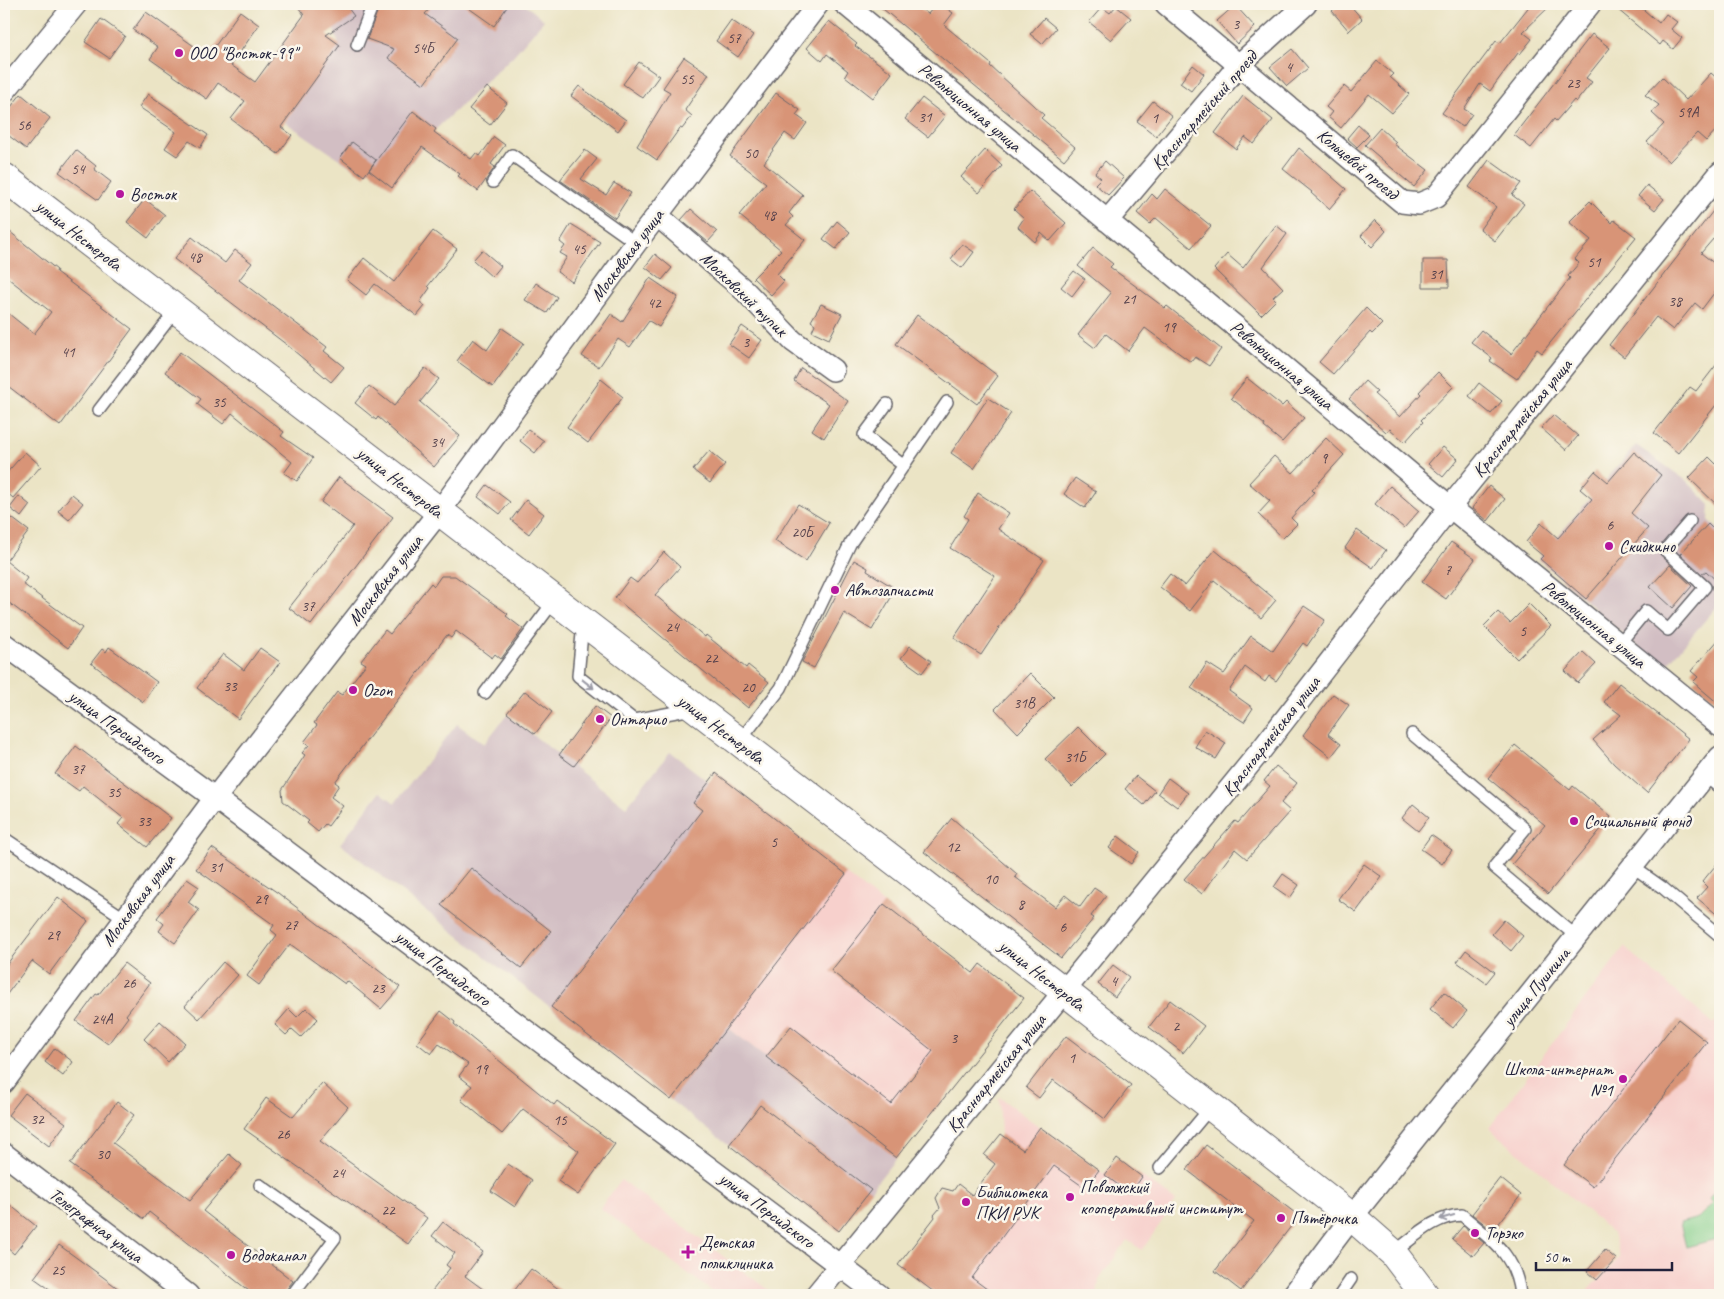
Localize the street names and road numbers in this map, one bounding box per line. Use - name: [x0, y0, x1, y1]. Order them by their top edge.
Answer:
- street label: Красноармейский проезд: [1146, 45, 1263, 174]
- street label: Революционная улица: [914, 58, 1027, 157]
- street label: Кольцевой проезд: [1313, 124, 1404, 205]
- street label: улица Нестерова: [31, 194, 127, 276]
- street label: Московская улица: [585, 204, 669, 305]
- street label: Московский тупик: [696, 247, 793, 342]
- street label: Революционная улица: [1226, 316, 1339, 415]
- street label: Красноармейская улица: [1468, 353, 1578, 482]
- street label: улица Нестерова: [352, 441, 448, 523]
- street label: Московская улица: [343, 529, 428, 630]
- street label: Революционная улица: [1538, 575, 1651, 673]
- street label: Красноармейская улица: [1217, 670, 1326, 800]
- street label: улица Персидского: [64, 684, 171, 770]
- street label: улица Нестерова: [672, 689, 770, 770]
- street label: Московская улица: [96, 849, 180, 950]
- street label: улица Персидского: [390, 924, 496, 1012]
- street label: улица Нестерова: [994, 934, 1090, 1016]
- street label: улица Пушкина: [1497, 942, 1575, 1032]
- street label: Красноармейская улица: [942, 1008, 1052, 1137]
- street label: улица Персидского: [714, 1166, 820, 1254]
- street label: Телеграфная улица: [45, 1183, 149, 1268]

